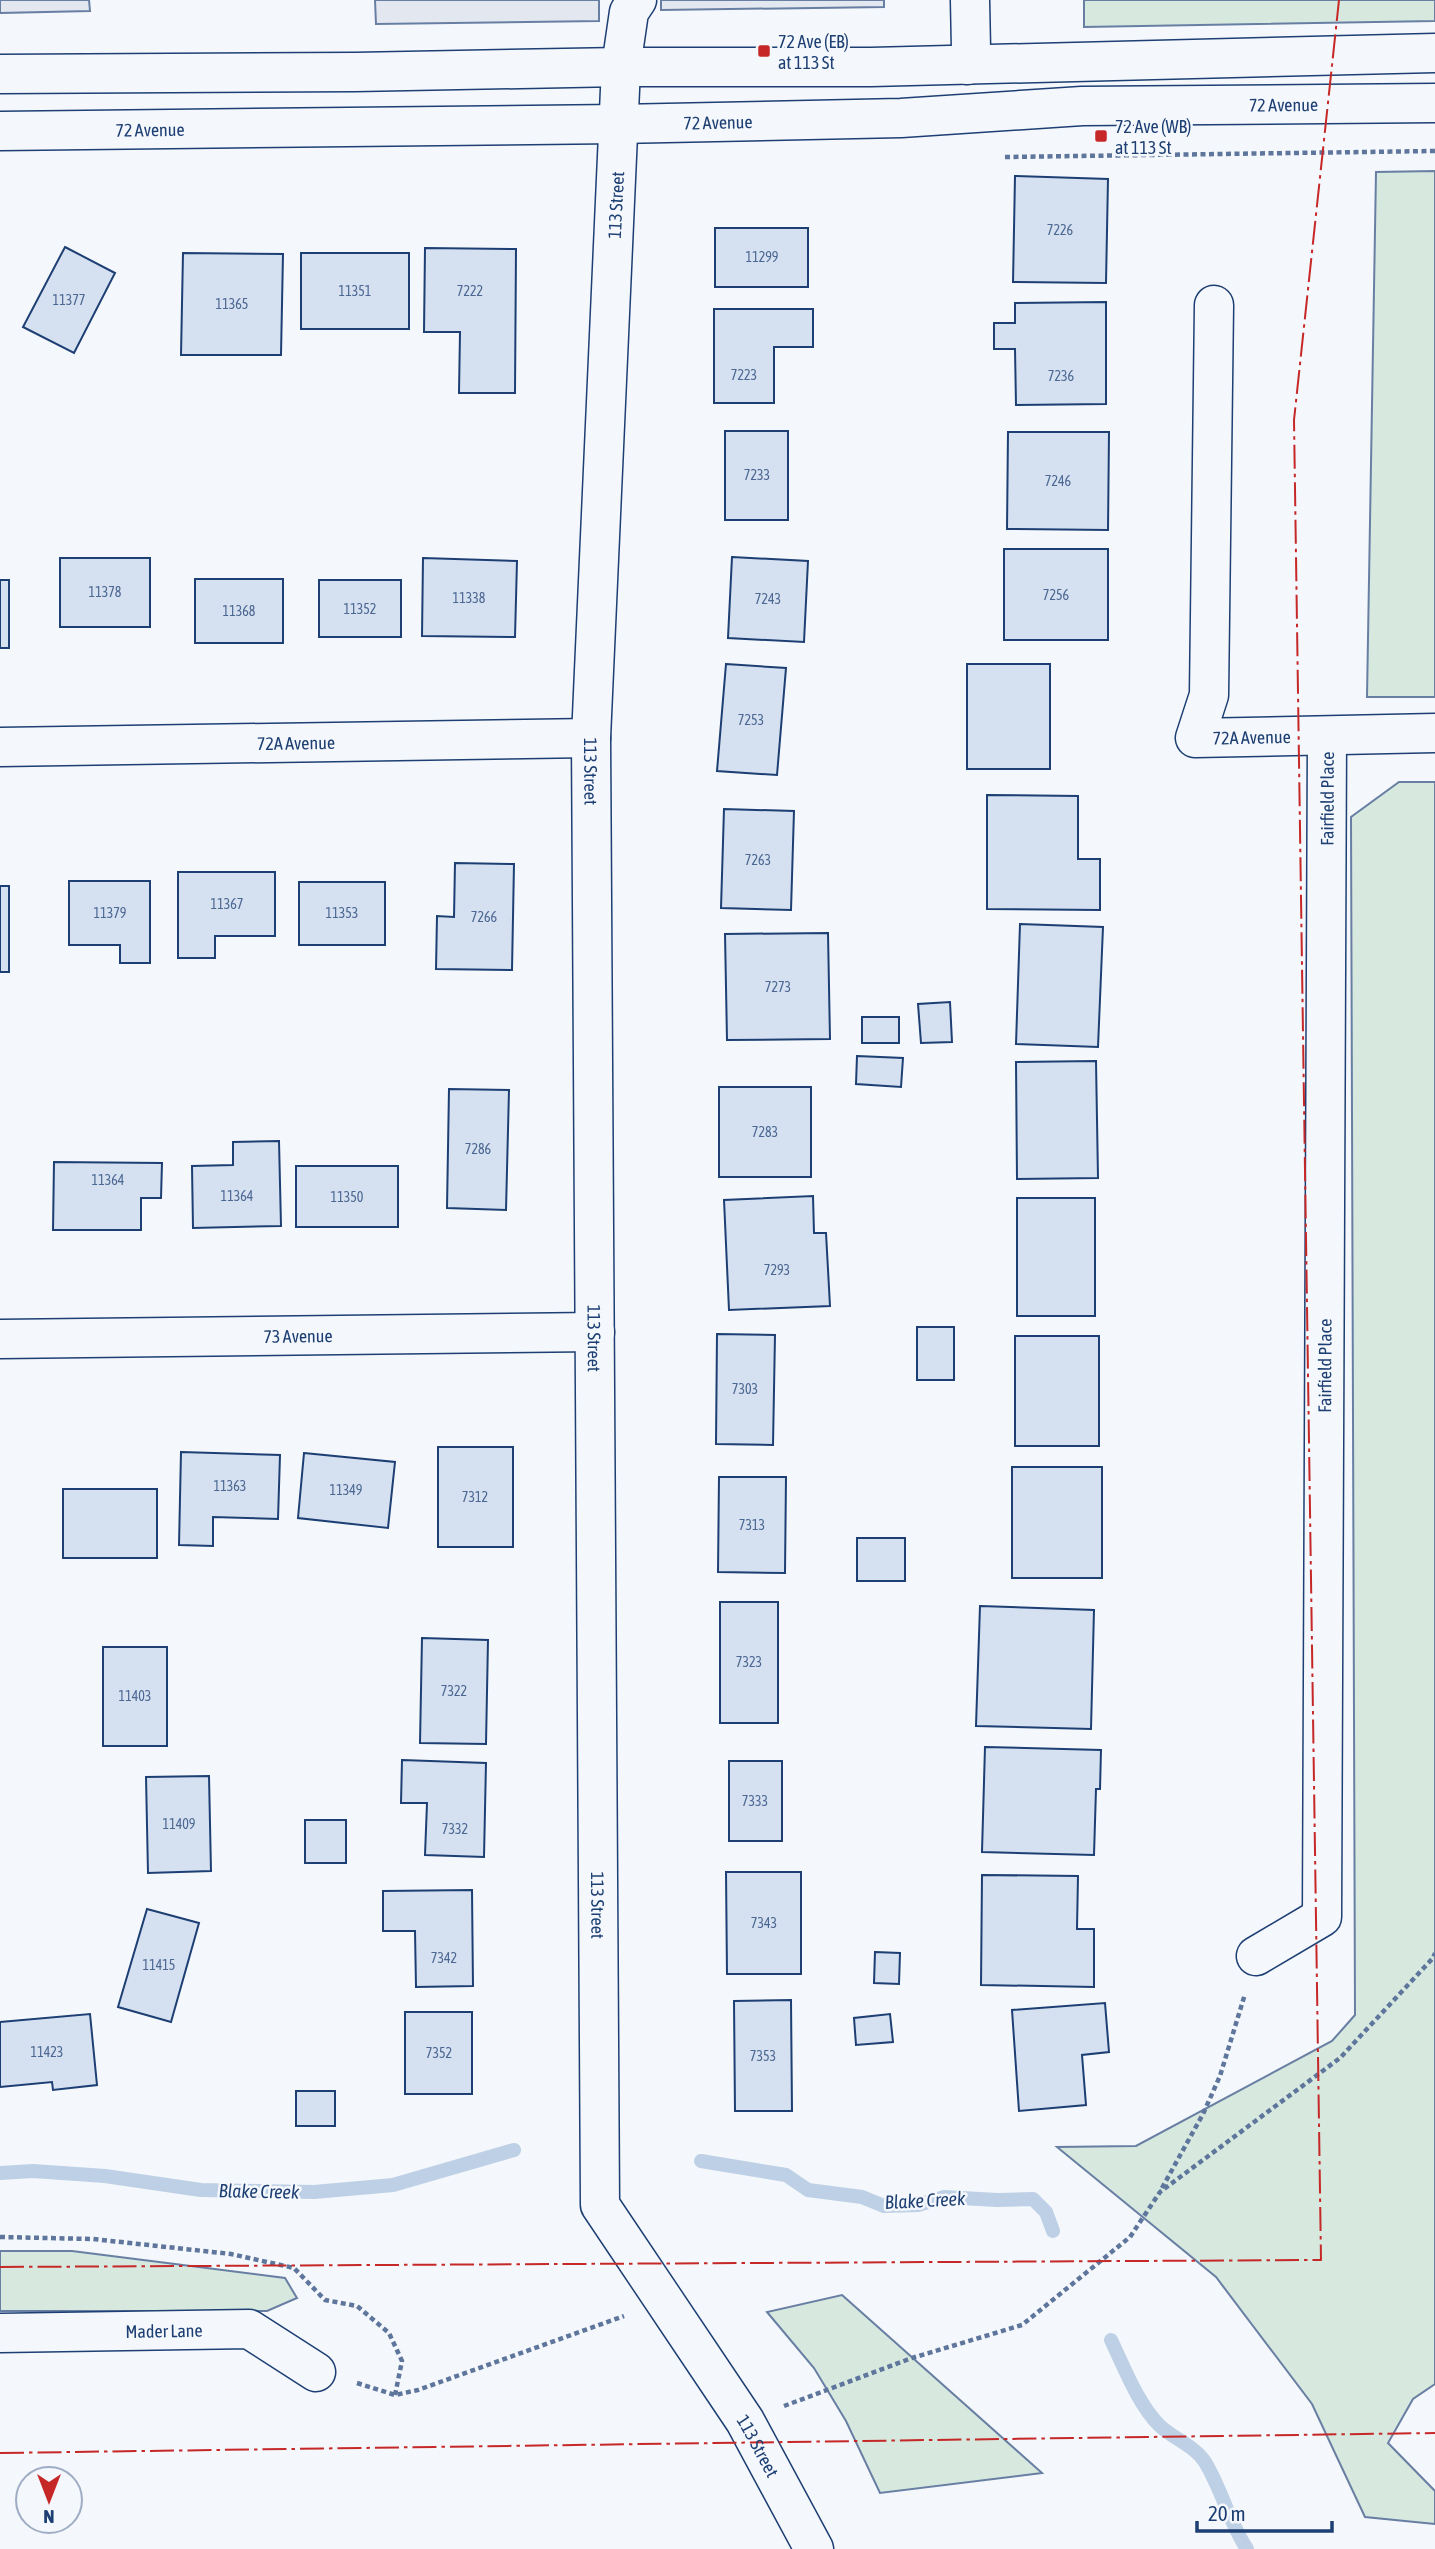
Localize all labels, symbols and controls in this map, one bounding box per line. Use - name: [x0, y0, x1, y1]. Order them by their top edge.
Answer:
- place label: 72 Ave (EB) at 113 St: [778, 31, 849, 73]
- marker: 72 Ave (EB) at 113 St: [756, 43, 772, 59]
- street label: 72 Avenue: [1249, 93, 1318, 115]
- street label: 72 Avenue: [683, 111, 753, 133]
- place label: 72 Ave (WB) at 113 St: [1115, 116, 1191, 158]
- street label: 72 Avenue: [115, 118, 185, 140]
- marker: 72 Ave (WB) at 113 St: [1093, 128, 1109, 144]
- street label: 113 Street: [604, 171, 628, 239]
- house number: 7226: [1047, 222, 1074, 238]
- house number: 11299: [746, 249, 778, 265]
- house number: 11351: [339, 283, 371, 299]
- house number: 7222: [457, 283, 483, 299]
- house number: 11377: [53, 292, 85, 308]
- house number: 11365: [216, 296, 248, 312]
- house number: 7223: [731, 367, 757, 383]
- house number: 7236: [1048, 368, 1075, 384]
- house number: 7233: [744, 467, 770, 483]
- house number: 7246: [1045, 473, 1072, 489]
- house number: 11378: [89, 584, 122, 600]
- house number: 7256: [1043, 587, 1070, 603]
- house number: 11338: [453, 590, 486, 606]
- house number: 7243: [755, 591, 781, 607]
- house number: 11352: [344, 601, 376, 617]
- house number: 11368: [223, 603, 256, 619]
- house number: 7253: [738, 712, 764, 728]
- street label: 72A Avenue: [1212, 726, 1291, 748]
- street label: 72A Avenue: [257, 731, 335, 754]
- street label: 113 Street: [580, 738, 602, 805]
- street label: Fairfield Place: [1316, 751, 1337, 846]
- house number: 7263: [745, 852, 771, 868]
- house number: 11367: [211, 896, 243, 912]
- house number: 11379: [94, 905, 126, 921]
- house number: 11353: [326, 905, 358, 921]
- house number: 7266: [471, 909, 498, 925]
- house number: 7273: [765, 979, 791, 995]
- house number: 7283: [752, 1124, 778, 1140]
- house number: 7286: [465, 1141, 492, 1157]
- house number: 11364: [92, 1172, 125, 1188]
- house number: 11364: [221, 1188, 254, 1204]
- house number: 11350: [331, 1189, 364, 1205]
- house number: 7293: [764, 1262, 790, 1278]
- street label: 113 Street: [584, 1305, 605, 1372]
- street label: Fairfield Place: [1314, 1318, 1335, 1413]
- street label: 73 Avenue: [263, 1325, 333, 1346]
- house number: 7303: [732, 1381, 758, 1397]
- house number: 11363: [214, 1478, 246, 1494]
- house number: 11349: [330, 1482, 362, 1498]
- house number: 7312: [462, 1489, 488, 1505]
- house number: 7313: [739, 1517, 765, 1533]
- house number: 7323: [736, 1654, 762, 1670]
- house number: 7322: [441, 1683, 467, 1699]
- house number: 11403: [119, 1688, 151, 1704]
- house number: 7333: [742, 1793, 768, 1809]
- house number: 11409: [163, 1816, 195, 1832]
- house number: 7332: [442, 1821, 468, 1837]
- street label: 113 Street: [587, 1872, 609, 1939]
- house number: 7343: [751, 1915, 777, 1931]
- house number: 7342: [431, 1950, 457, 1966]
- house number: 11415: [143, 1957, 175, 1973]
- house number: 11423: [31, 2044, 63, 2060]
- house number: 7352: [426, 2045, 452, 2061]
- house number: 7353: [750, 2048, 776, 2064]
- water label: Blake Creek: [219, 2179, 300, 2203]
- water label: Blake Creek: [884, 2187, 966, 2213]
- street label: Mader Lane: [125, 2319, 203, 2341]
- street label: 113 Street: [733, 2411, 784, 2480]
- north arrow: [14, 2465, 84, 2535]
- scale bar: [1197, 2490, 1332, 2534]
- text: 20 m: [1208, 2501, 1246, 2525]
- text: N: [43, 2506, 55, 2528]

